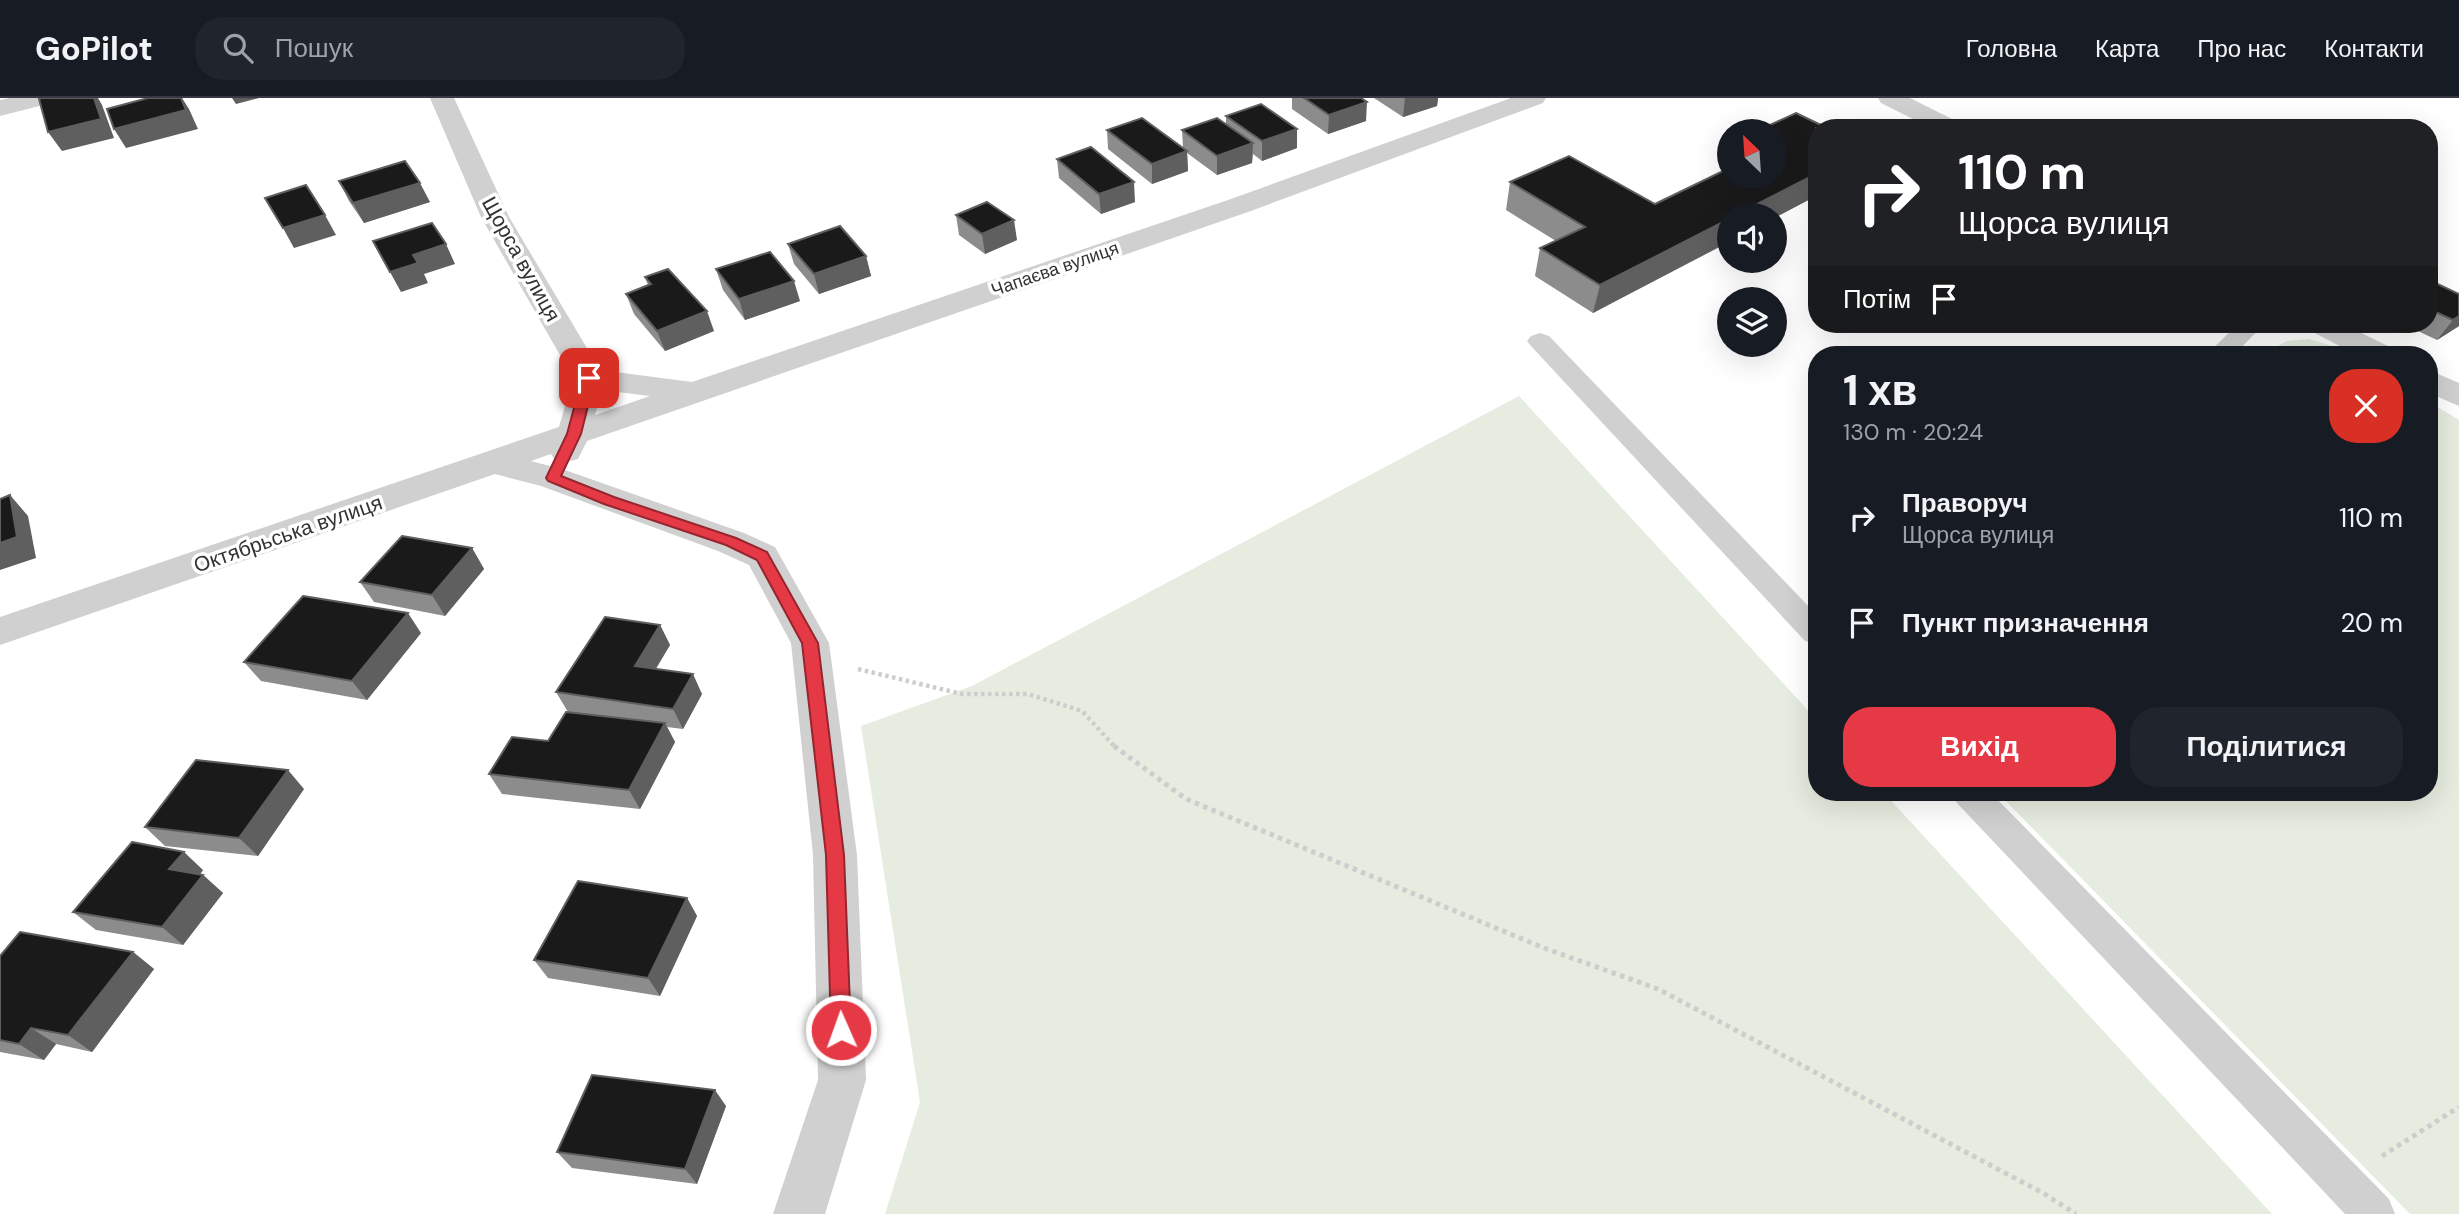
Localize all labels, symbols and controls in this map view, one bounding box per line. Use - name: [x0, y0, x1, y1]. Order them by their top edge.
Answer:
- search box: [195, 17, 685, 80]
- text: GoPilot: [35, 27, 153, 70]
- icon: search: [219, 29, 257, 67]
- text: Пошук: [275, 31, 353, 65]
- text: Головна: [1966, 33, 2057, 64]
- text: Карта: [2095, 33, 2159, 64]
- text: Про нас: [2197, 33, 2286, 64]
- text: Контакти: [2324, 33, 2424, 64]
- north arrow: [1717, 119, 1787, 189]
- map controls: [1717, 119, 1787, 357]
- text: 110 m: [1958, 140, 2086, 204]
- icon: right: [1843, 147, 1934, 238]
- street label: Щорса вулиця: [475, 191, 567, 327]
- text: Щорса вулиця: [1958, 202, 2170, 244]
- button: sound: [1717, 203, 1787, 273]
- street label: Чапаєва вулиця: [988, 236, 1122, 302]
- icon: arrive: [1925, 280, 1963, 318]
- text: Потім: [1843, 282, 1911, 316]
- button: layers: [1717, 287, 1787, 357]
- pin: [559, 348, 619, 408]
- icon: arrive: [570, 359, 608, 397]
- text: 1 хв: [1843, 363, 1917, 418]
- button: close: [2329, 369, 2403, 443]
- text: 130 m · 20:24: [1843, 417, 1983, 447]
- text: Праворуч: [1902, 486, 2028, 520]
- street label: Октябрьська вулиця: [190, 489, 386, 579]
- icon: right: [1843, 499, 1881, 537]
- text: 110 m: [2339, 501, 2403, 535]
- text: Щорса вулиця: [1902, 520, 2054, 550]
- icon: arrive: [1843, 604, 1881, 642]
- text: Пункт призначення: [1902, 606, 2149, 640]
- text: 20 m: [2340, 606, 2403, 640]
- button: Вихід: [1843, 707, 2116, 787]
- button: Поділитися: [2130, 707, 2403, 787]
- position arrow: [804, 993, 878, 1067]

